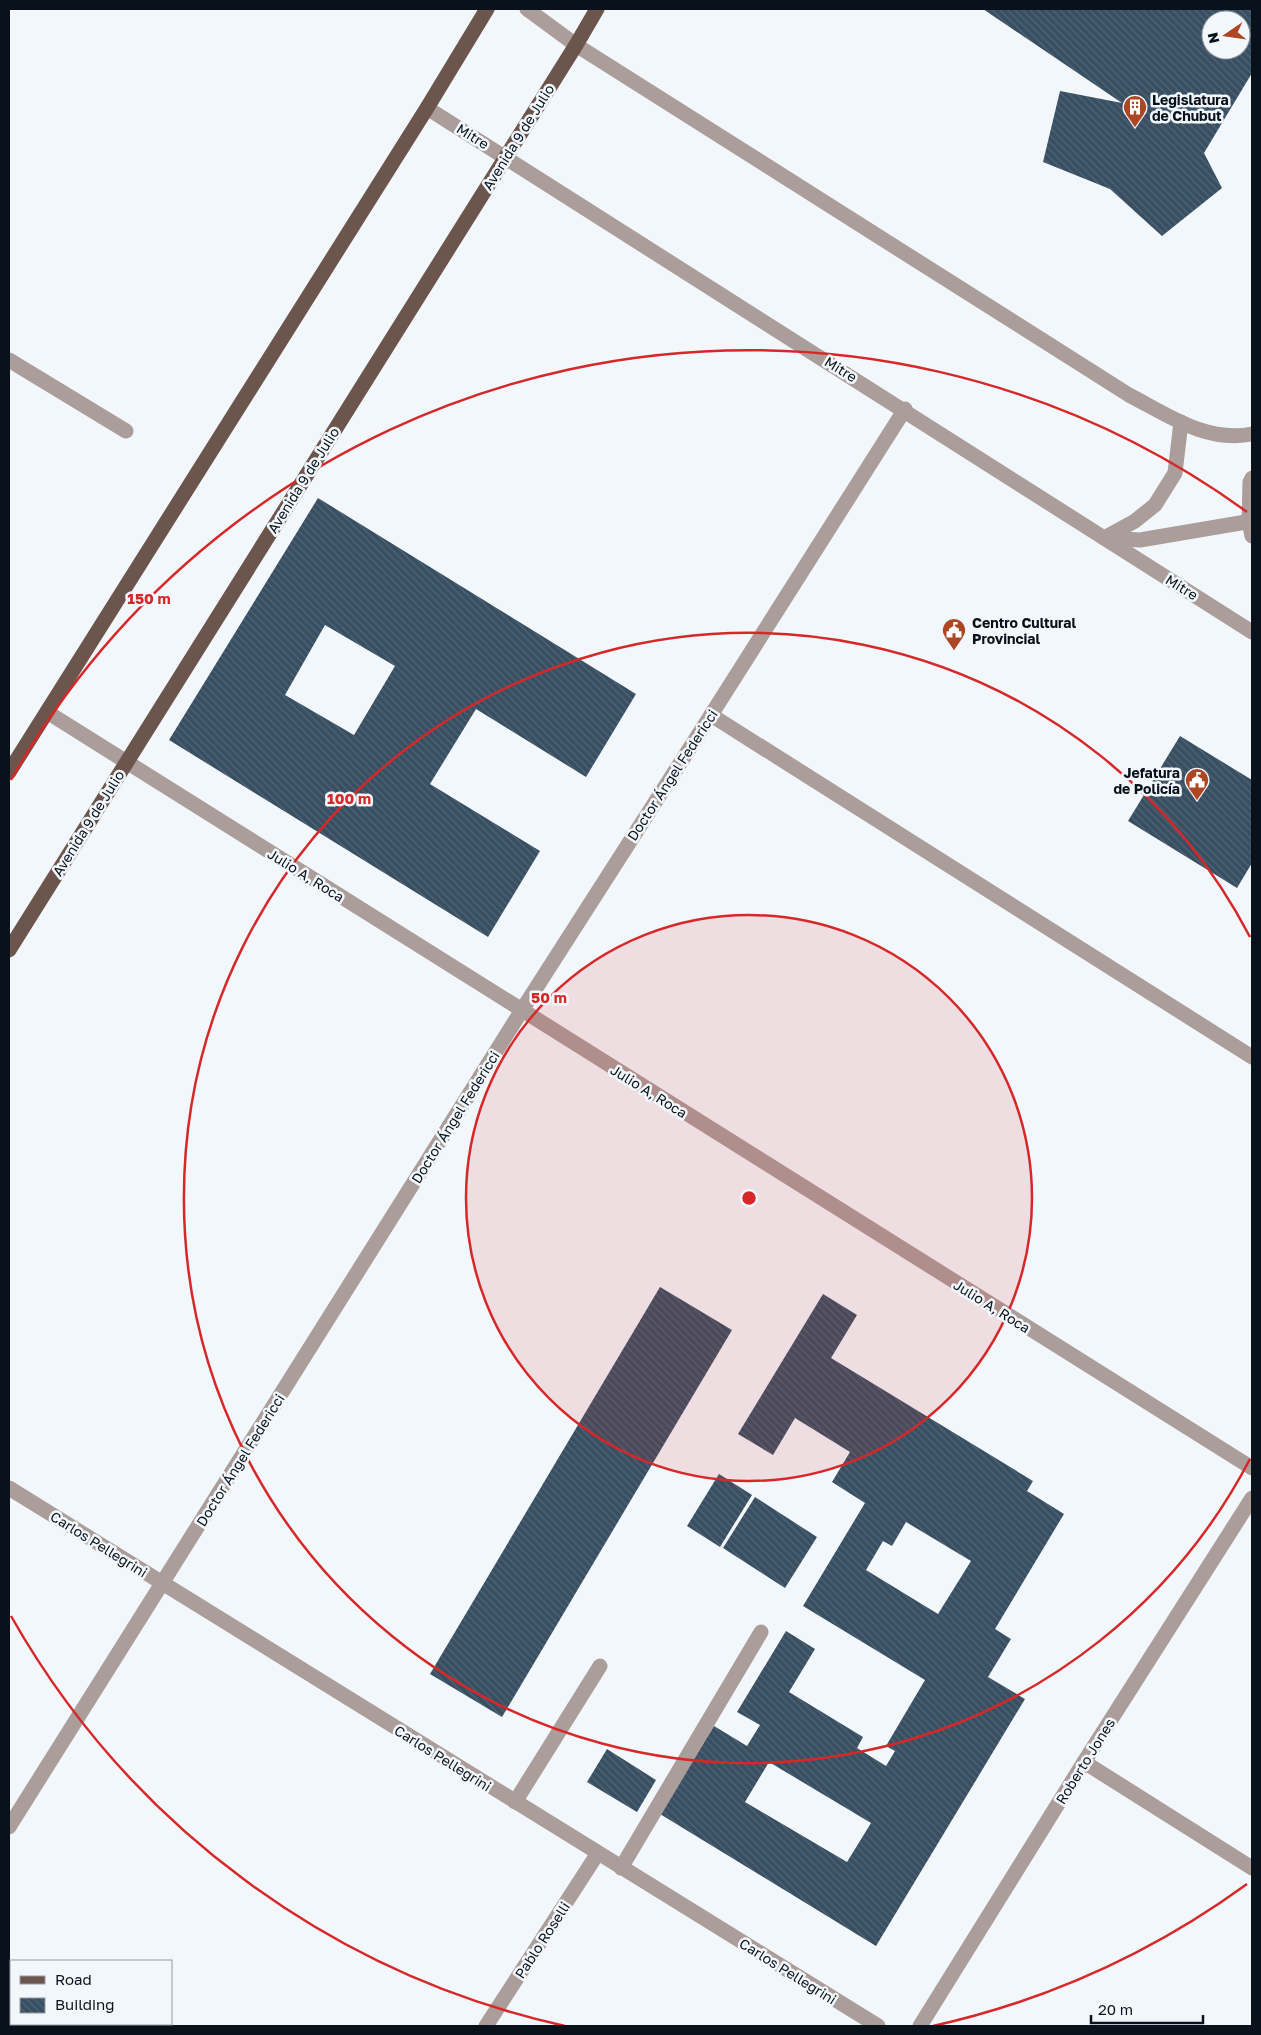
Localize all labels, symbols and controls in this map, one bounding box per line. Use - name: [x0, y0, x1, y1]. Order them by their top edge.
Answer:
- north arrow: [1201, 10, 1251, 60]
- text: N: [1203, 31, 1222, 45]
- street label: Avenida 9 de Julio: [479, 81, 557, 193]
- place label: Legislatura de Chubut: [1152, 91, 1229, 124]
- building icon: Legislatura de Chubut: [1122, 94, 1148, 128]
- street label: Mitre: [454, 120, 492, 152]
- street label: Mitre: [822, 353, 860, 385]
- street label: Avenida 9 de Julio: [264, 424, 342, 536]
- street label: Mitre: [1163, 571, 1201, 603]
- text: 150 m: [127, 589, 171, 607]
- place label: Centro Cultural Provincial: [972, 614, 1076, 647]
- public building icon: Centro Cultural Provincial: [941, 617, 967, 651]
- street label: Doctor Ángel Federicci: [623, 706, 721, 844]
- place label: Jefatura de Policía: [1113, 764, 1180, 797]
- street label: Avenida 9 de Julio: [49, 767, 127, 879]
- public building icon: Jefatura de Policía: [1184, 767, 1210, 801]
- text: 100 m: [327, 789, 371, 807]
- street label: Julio A, Roca: [265, 845, 347, 905]
- text: 50 m: [531, 988, 567, 1006]
- street label: Doctor Ángel Federicci: [407, 1048, 503, 1186]
- street label: Julio A, Roca: [608, 1061, 690, 1121]
- centre of rings: [740, 1189, 758, 1207]
- street label: Julio A, Roca: [951, 1276, 1033, 1336]
- street label: Doctor Ángel Federicci: [192, 1391, 288, 1529]
- street label: Carlos Pellegrini: [48, 1507, 150, 1581]
- street label: Roberto Jones: [1052, 1715, 1118, 1807]
- street label: Carlos Pellegrini: [392, 1721, 494, 1795]
- street label: Pablo Roselli: [511, 1899, 573, 1981]
- street label: Carlos Pellegrini: [737, 1934, 839, 2008]
- legend: [10, 1960, 172, 2025]
- text: Road: [55, 1970, 92, 1988]
- scale bar: [1091, 1992, 1204, 2024]
- text: Building: [55, 1995, 115, 2013]
- text: 20 m: [1098, 2000, 1133, 2018]

